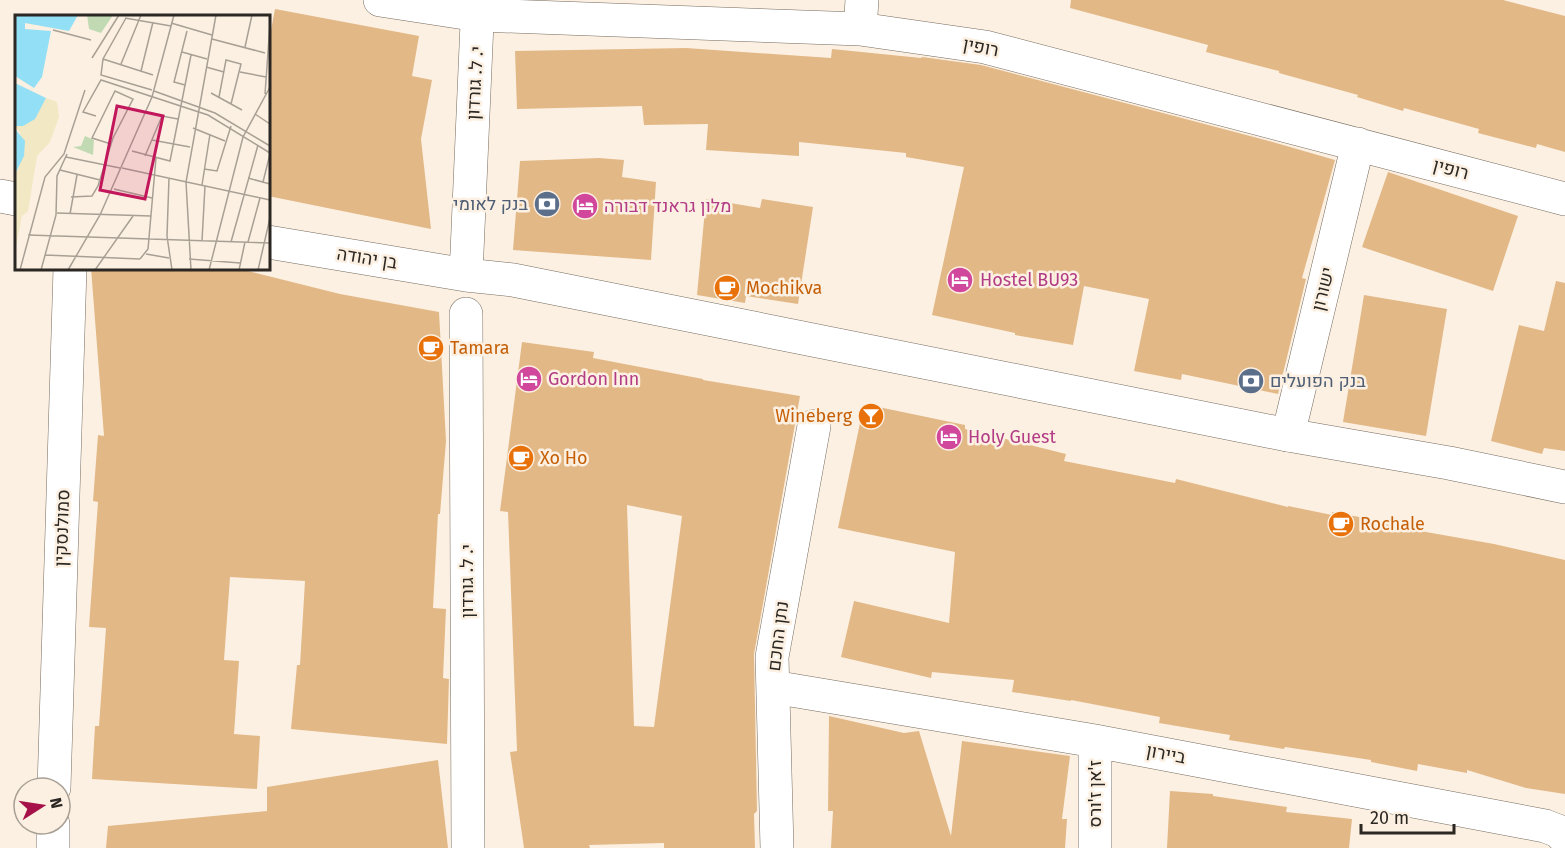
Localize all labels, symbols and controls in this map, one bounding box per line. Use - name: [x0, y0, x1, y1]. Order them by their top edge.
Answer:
- inset map: [15, 15, 270, 270]
- street label: רופין: [961, 33, 1001, 61]
- street label: י. ל. גורדון: [462, 46, 488, 120]
- street label: רופין: [1431, 154, 1471, 184]
- bank icon: בנק לאומי: [532, 189, 562, 219]
- hotel icon: מלון גראנד דבורה: [570, 191, 600, 221]
- place label: בנק לאומי: [453, 193, 529, 215]
- place label: מלון גראנד דבורה: [604, 195, 732, 217]
- street label: בן יהודה: [335, 242, 399, 274]
- hotel icon: Hostel BU93: [945, 265, 975, 295]
- street label: ישורון: [1307, 265, 1339, 313]
- place label: Hostel BU93: [980, 269, 1078, 291]
- cafe icon: Mochikva: [712, 273, 742, 303]
- place label: Mochikva: [746, 277, 822, 299]
- cafe icon: Tamara: [416, 333, 446, 363]
- place label: Tamara: [450, 337, 510, 359]
- hotel icon: Gordon Inn: [514, 364, 544, 394]
- bank icon: בנק הפועלים: [1236, 366, 1266, 396]
- place label: Gordon Inn: [548, 368, 639, 390]
- place label: בנק הפועלים: [1270, 370, 1366, 392]
- bar icon: Wineberg: [856, 401, 886, 431]
- place label: Wineberg: [775, 405, 853, 427]
- hotel icon: Holy Guest: [934, 422, 964, 452]
- place label: Holy Guest: [968, 426, 1057, 448]
- cafe icon: Xo Ho: [506, 443, 536, 473]
- place label: Xo Ho: [540, 447, 588, 469]
- street label: סמולנסקין: [50, 489, 74, 567]
- cafe icon: Rochale: [1326, 509, 1356, 539]
- place label: Rochale: [1360, 513, 1425, 535]
- street label: י. ל. גורדון: [456, 544, 478, 618]
- street label: נתן החכם: [763, 600, 793, 672]
- street label: ביירון: [1144, 739, 1188, 769]
- street label: ז'אן ז'ורס: [1084, 760, 1106, 828]
- north arrow: [12, 776, 72, 836]
- text: N: [46, 796, 67, 810]
- scale bar: [1361, 797, 1454, 835]
- text: 20 m: [1370, 807, 1409, 829]

